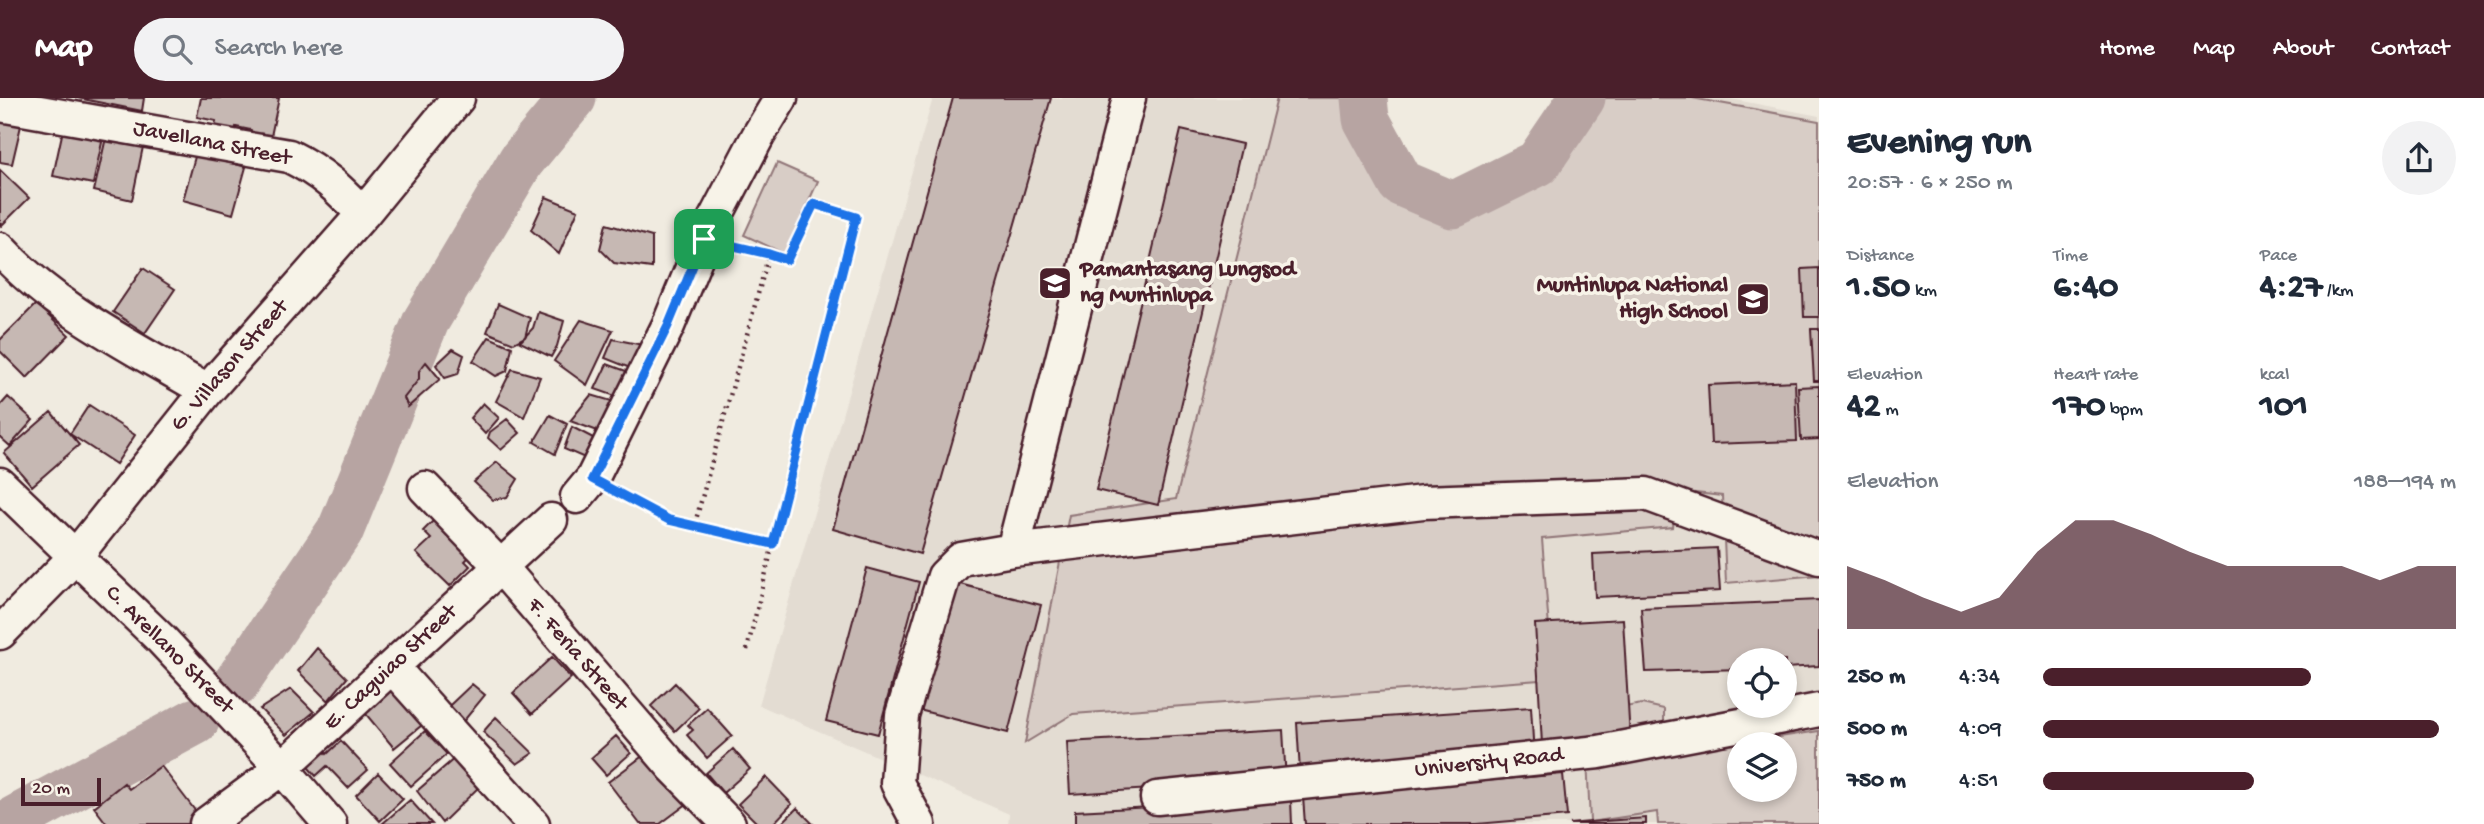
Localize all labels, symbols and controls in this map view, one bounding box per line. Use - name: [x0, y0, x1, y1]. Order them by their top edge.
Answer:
- search box: [134, 18, 624, 81]
- text: Map: [35, 30, 92, 68]
- icon: search: [158, 30, 196, 68]
- text: Search here: [214, 34, 343, 65]
- text: Home: [2099, 35, 2155, 64]
- text: Map: [2193, 35, 2235, 64]
- text: About: [2273, 35, 2333, 64]
- text: Contact: [2371, 35, 2449, 64]
- street label: Javellana Street: [131, 115, 295, 173]
- button: share: [2382, 121, 2456, 195]
- text: Evening run: [1847, 122, 2031, 166]
- text: 20:57 · 6 × 250 m: [1847, 170, 2013, 197]
- pin: [674, 209, 734, 269]
- icon: arrive: [685, 220, 723, 258]
- text: Distance: [1847, 245, 1914, 268]
- text: Time: [2053, 245, 2088, 268]
- text: Pace: [2260, 245, 2297, 268]
- place label: Pamantasang Lungsod ng Muntinlupa: [1078, 257, 1298, 310]
- school or university icon: Pamantasang Lungsod ng Muntinlupa: [1036, 264, 1074, 302]
- text: 1.50: [1847, 268, 1910, 309]
- text: 6:40: [2053, 268, 2119, 309]
- text: 4:27: [2260, 268, 2323, 309]
- place label: Muntinlupa National High School: [1537, 273, 1728, 326]
- school or university icon: Muntinlupa National High School: [1734, 280, 1772, 318]
- text: km: [1910, 280, 1937, 303]
- text: /km: [2323, 280, 2354, 303]
- street label: G. Villason Street: [165, 293, 296, 437]
- text: Elevation: [1847, 364, 1923, 387]
- text: Heart rate: [2053, 364, 2138, 387]
- text: kcal: [2260, 364, 2289, 387]
- text: 42: [1847, 387, 1881, 428]
- text: 170: [2053, 387, 2106, 428]
- text: 101: [2260, 387, 2308, 428]
- text: m: [1881, 399, 1899, 422]
- text: bpm: [2106, 399, 2143, 422]
- text: Elevation: [1847, 469, 1938, 496]
- text: 188–194 m: [2354, 469, 2456, 496]
- street label: C. Arellano Street: [99, 580, 240, 721]
- street label: F. Feria Street: [520, 592, 634, 718]
- street label: E. Caguiao Street: [319, 598, 464, 737]
- map controls: [1727, 648, 1797, 802]
- button: locate: [1727, 648, 1797, 718]
- text: 250 m: [1847, 664, 1905, 691]
- text: 4:34: [1959, 664, 2000, 691]
- text: 500 m: [1847, 716, 1907, 743]
- text: 4:09: [1959, 716, 2002, 743]
- button: layers: [1727, 732, 1797, 802]
- street label: University Road: [1413, 742, 1566, 784]
- text: 750 m: [1847, 768, 1906, 795]
- text: 4:51: [1959, 768, 1999, 795]
- scale bar: [21, 775, 102, 807]
- text: 20 m: [32, 778, 70, 801]

